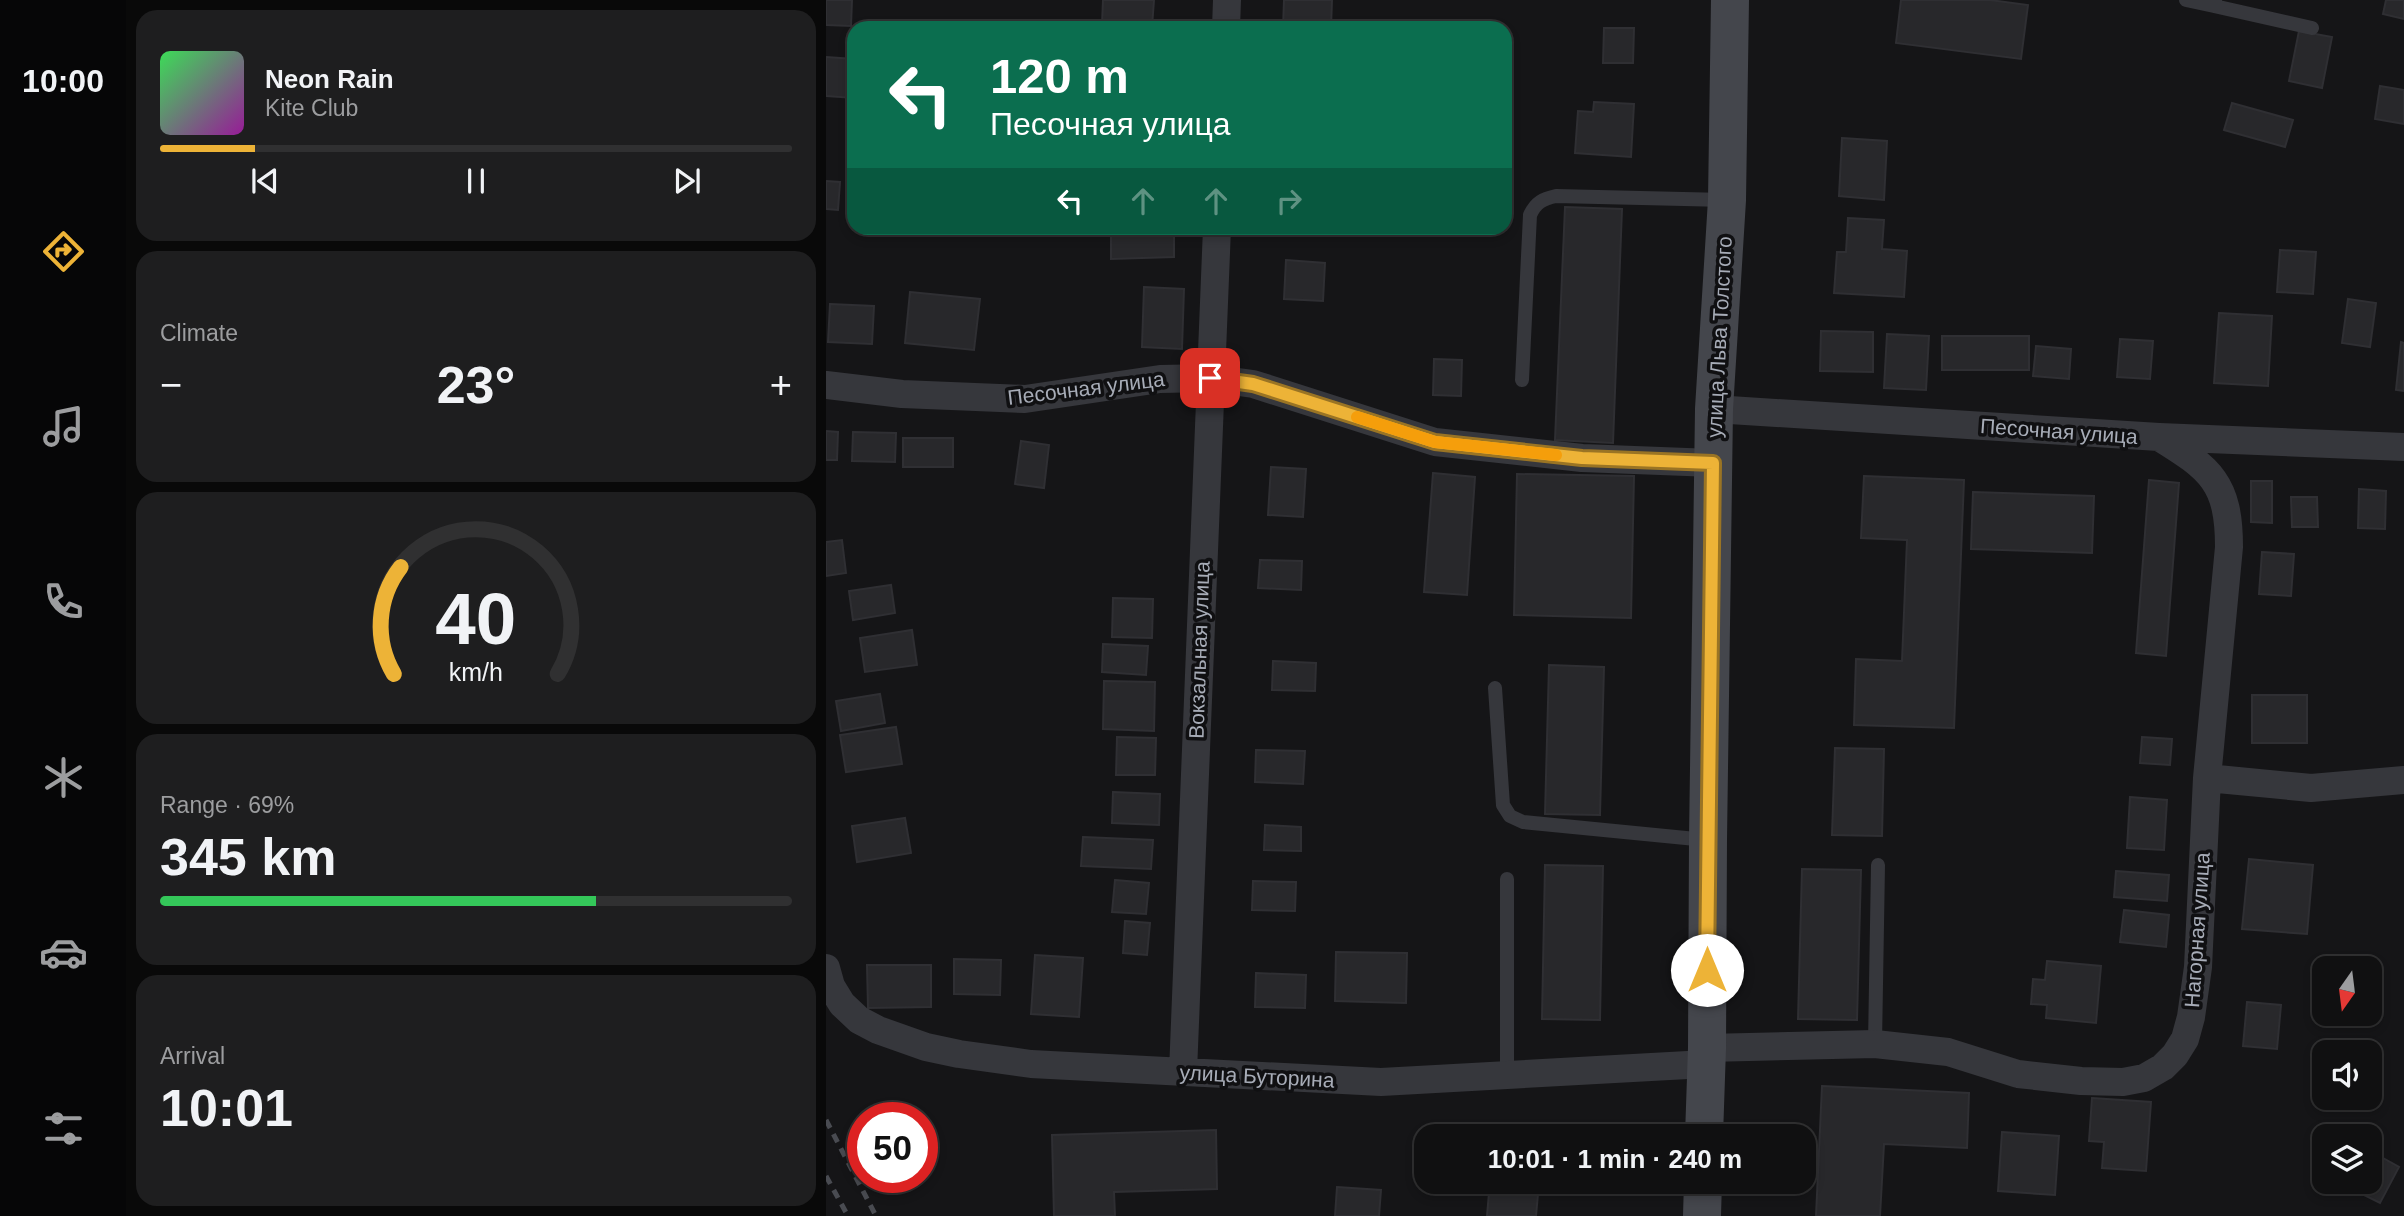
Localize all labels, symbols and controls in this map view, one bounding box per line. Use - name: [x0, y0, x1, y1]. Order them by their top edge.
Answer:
- icon: left: [875, 49, 966, 140]
- text: 120 m: [990, 49, 1129, 103]
- text: 10:00: [22, 63, 104, 99]
- text: Neon Rain: [265, 64, 394, 94]
- text: Kite Club: [265, 95, 358, 121]
- text: Песочная улица: [990, 106, 1231, 142]
- icon: previous: [246, 162, 284, 200]
- icon: pause: [457, 162, 495, 200]
- icon: next: [668, 162, 706, 200]
- icon: left: [1051, 182, 1089, 220]
- icon: ahead: [1124, 182, 1162, 220]
- icon: ahead: [1197, 182, 1235, 220]
- icon: right: [1270, 182, 1308, 220]
- icon: directions: [39, 227, 88, 276]
- street label: улица Льва Толстого: [1702, 236, 1736, 438]
- text: Climate: [160, 320, 238, 346]
- pin: [1180, 348, 1240, 408]
- text: 23°: [437, 356, 515, 414]
- icon: arrive: [1191, 359, 1229, 397]
- text: −: [160, 364, 182, 406]
- text: +: [770, 364, 792, 406]
- street label: Песочная улица: [1006, 367, 1166, 409]
- icon: music: [39, 402, 88, 451]
- street label: Песочная улица: [1979, 414, 2139, 448]
- street label: Вокзальная улица: [1184, 560, 1214, 739]
- icon: phone: [39, 577, 88, 626]
- text: 40: [436, 578, 516, 659]
- text: km/h: [449, 658, 503, 686]
- icon: climate: [39, 753, 88, 802]
- text: Range · 69%: [160, 792, 294, 818]
- text: 345 km: [160, 828, 336, 886]
- street label: Нагорная улица: [2180, 851, 2214, 1008]
- icon: car: [39, 928, 88, 977]
- position arrow: [1670, 933, 1744, 1007]
- north arrow: [2312, 956, 2382, 1026]
- map controls: [2312, 956, 2382, 1194]
- button: sound: [2312, 1040, 2382, 1110]
- text: Arrival: [160, 1043, 225, 1069]
- street label: улица Буторина: [1179, 1060, 1335, 1092]
- text: 10:01: [160, 1079, 293, 1137]
- speed limit sign: 50: [847, 1102, 938, 1193]
- icon: filters: [39, 1104, 88, 1153]
- button: layers: [2312, 1124, 2382, 1194]
- text: 10:01 · 1 min · 240 m: [1488, 1144, 1742, 1174]

